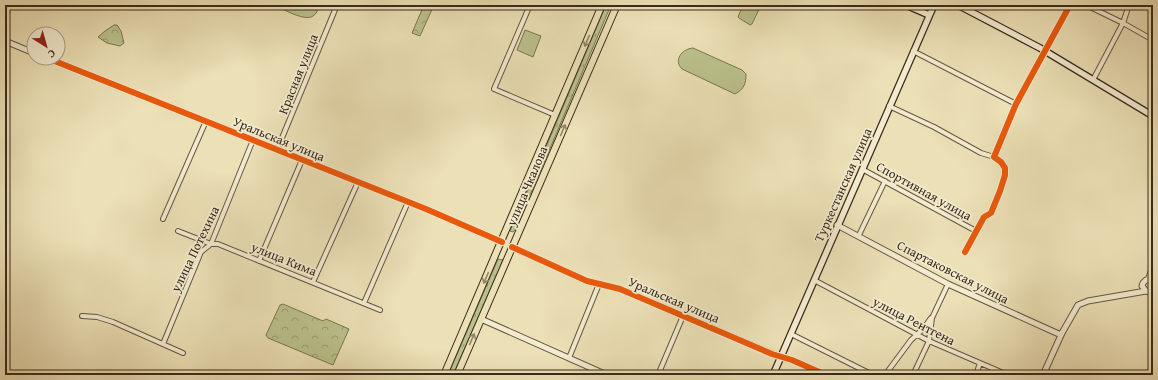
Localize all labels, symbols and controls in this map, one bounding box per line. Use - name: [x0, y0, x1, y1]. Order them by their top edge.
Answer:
- north arrow: [26, 26, 66, 66]
- street label: Красная улица: [273, 30, 323, 117]
- one-way arrow: [583, 34, 590, 46]
- text: С: [45, 46, 59, 62]
- street label: Уральская улица: [230, 112, 329, 166]
- street label: Туркестанская улица: [809, 124, 877, 245]
- one-way arrow: [560, 125, 568, 137]
- street label: улица Чкалова: [501, 142, 553, 230]
- street label: Спортивная улица: [873, 157, 976, 226]
- street label: улица Потехина: [166, 202, 224, 296]
- street label: Спартаковская улица: [894, 236, 1013, 309]
- street label: улица Кима: [247, 237, 320, 281]
- one-way arrow: [482, 272, 489, 284]
- street label: Уральская улица: [625, 272, 723, 328]
- street label: улица Рентгена: [869, 292, 959, 350]
- one-way arrow: [469, 334, 477, 346]

